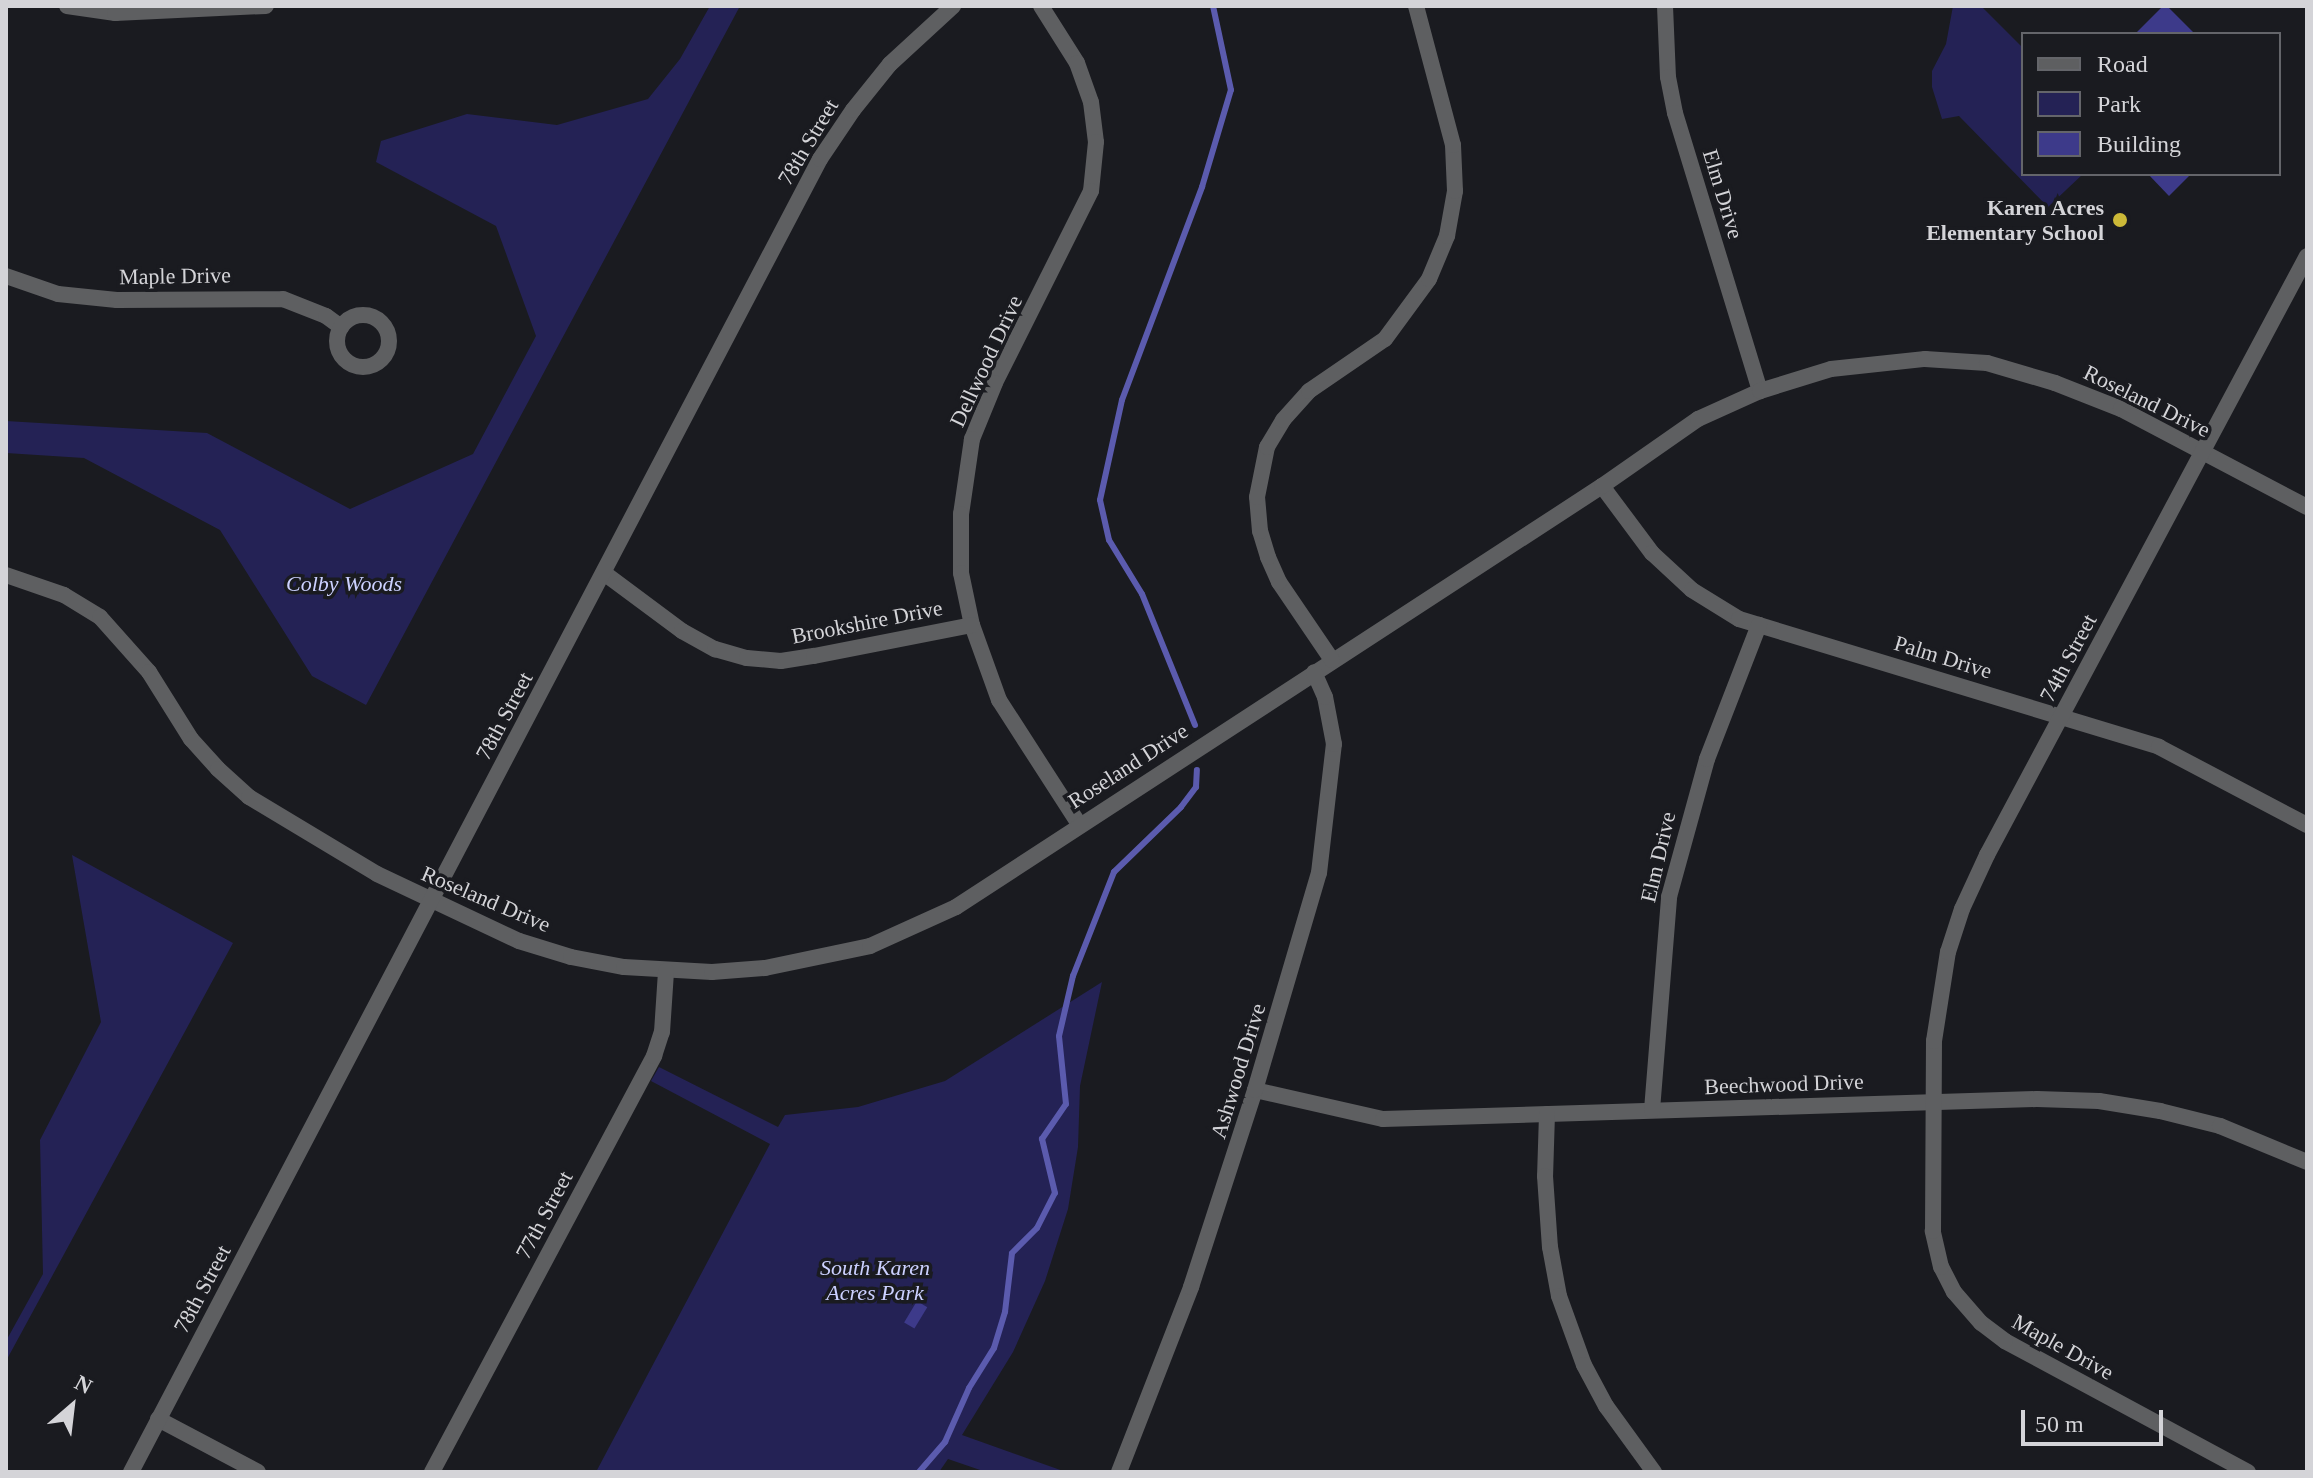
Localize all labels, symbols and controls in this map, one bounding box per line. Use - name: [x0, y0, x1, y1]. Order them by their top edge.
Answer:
- legend: [2021, 32, 2281, 176]
- text: Road: [2097, 51, 2148, 77]
- text: Park: [2097, 91, 2141, 117]
- street label: 78th Street: [772, 94, 844, 190]
- text: Building: [2097, 131, 2181, 157]
- street label: Elm Drive: [1697, 146, 1749, 242]
- place label: Karen Acres Elementary School: [1926, 194, 2104, 246]
- marker: Karen Acres Elementary School: [2111, 211, 2129, 229]
- street label: Maple Drive: [119, 262, 231, 290]
- street label: Dellwood Drive: [944, 291, 1028, 431]
- street label: Roseland Drive: [2079, 359, 2215, 443]
- park label: Colby Woods: [286, 571, 402, 597]
- street label: Brookshire Drive: [789, 594, 945, 650]
- street label: 74th Street: [2034, 609, 2102, 707]
- street label: Palm Drive: [1891, 630, 1995, 684]
- street label: 78th Street: [470, 667, 538, 765]
- street label: Roseland Drive: [1063, 717, 1193, 815]
- street label: Elm Drive: [1635, 809, 1681, 905]
- street label: Roseland Drive: [418, 860, 554, 938]
- street label: Ashwood Drive: [1205, 1000, 1271, 1142]
- street label: Beechwood Drive: [1704, 1068, 1864, 1100]
- street label: 77th Street: [510, 1166, 578, 1264]
- street label: 78th Street: [168, 1240, 236, 1338]
- park label: South Karen Acres Park: [820, 1254, 930, 1306]
- street label: Maple Drive: [2008, 1308, 2118, 1386]
- north arrow: [32, 1366, 112, 1446]
- text: N: [71, 1370, 96, 1399]
- scale bar: [2025, 1394, 2167, 1444]
- text: 50 m: [2035, 1411, 2084, 1437]

